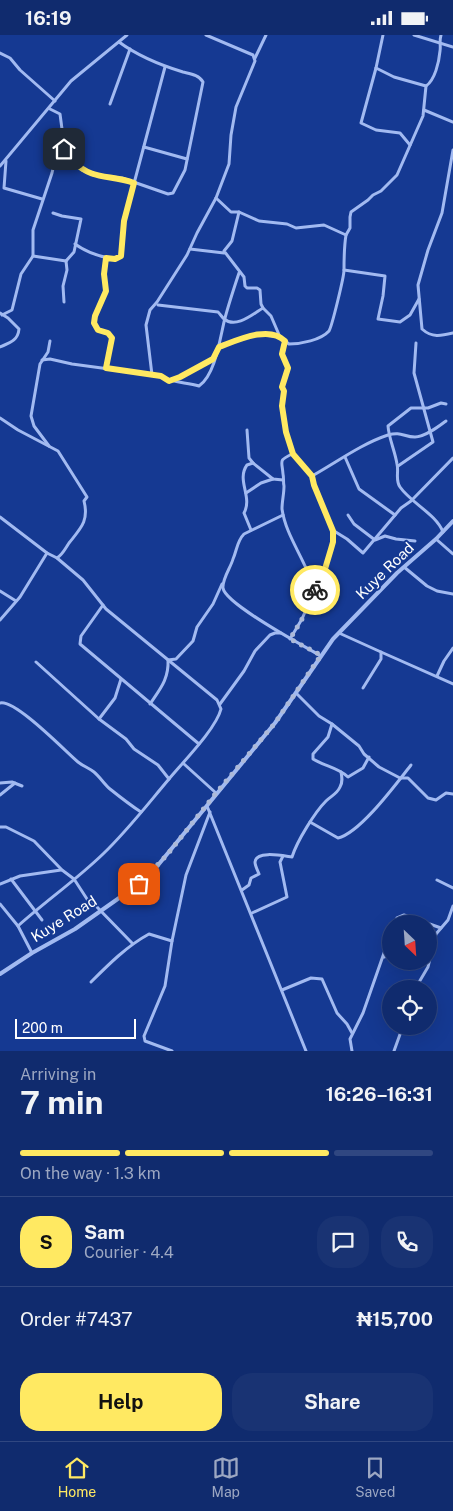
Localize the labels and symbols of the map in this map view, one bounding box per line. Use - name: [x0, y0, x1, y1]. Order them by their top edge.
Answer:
- pin: [43, 128, 85, 170]
- street label: Kuye Road: [352, 539, 417, 602]
- courier: [290, 565, 340, 615]
- pin: [118, 863, 160, 905]
- street label: Kuye Road: [28, 892, 100, 945]
- north arrow: [382, 915, 438, 970]
- scale bar: [15, 1016, 136, 1039]

